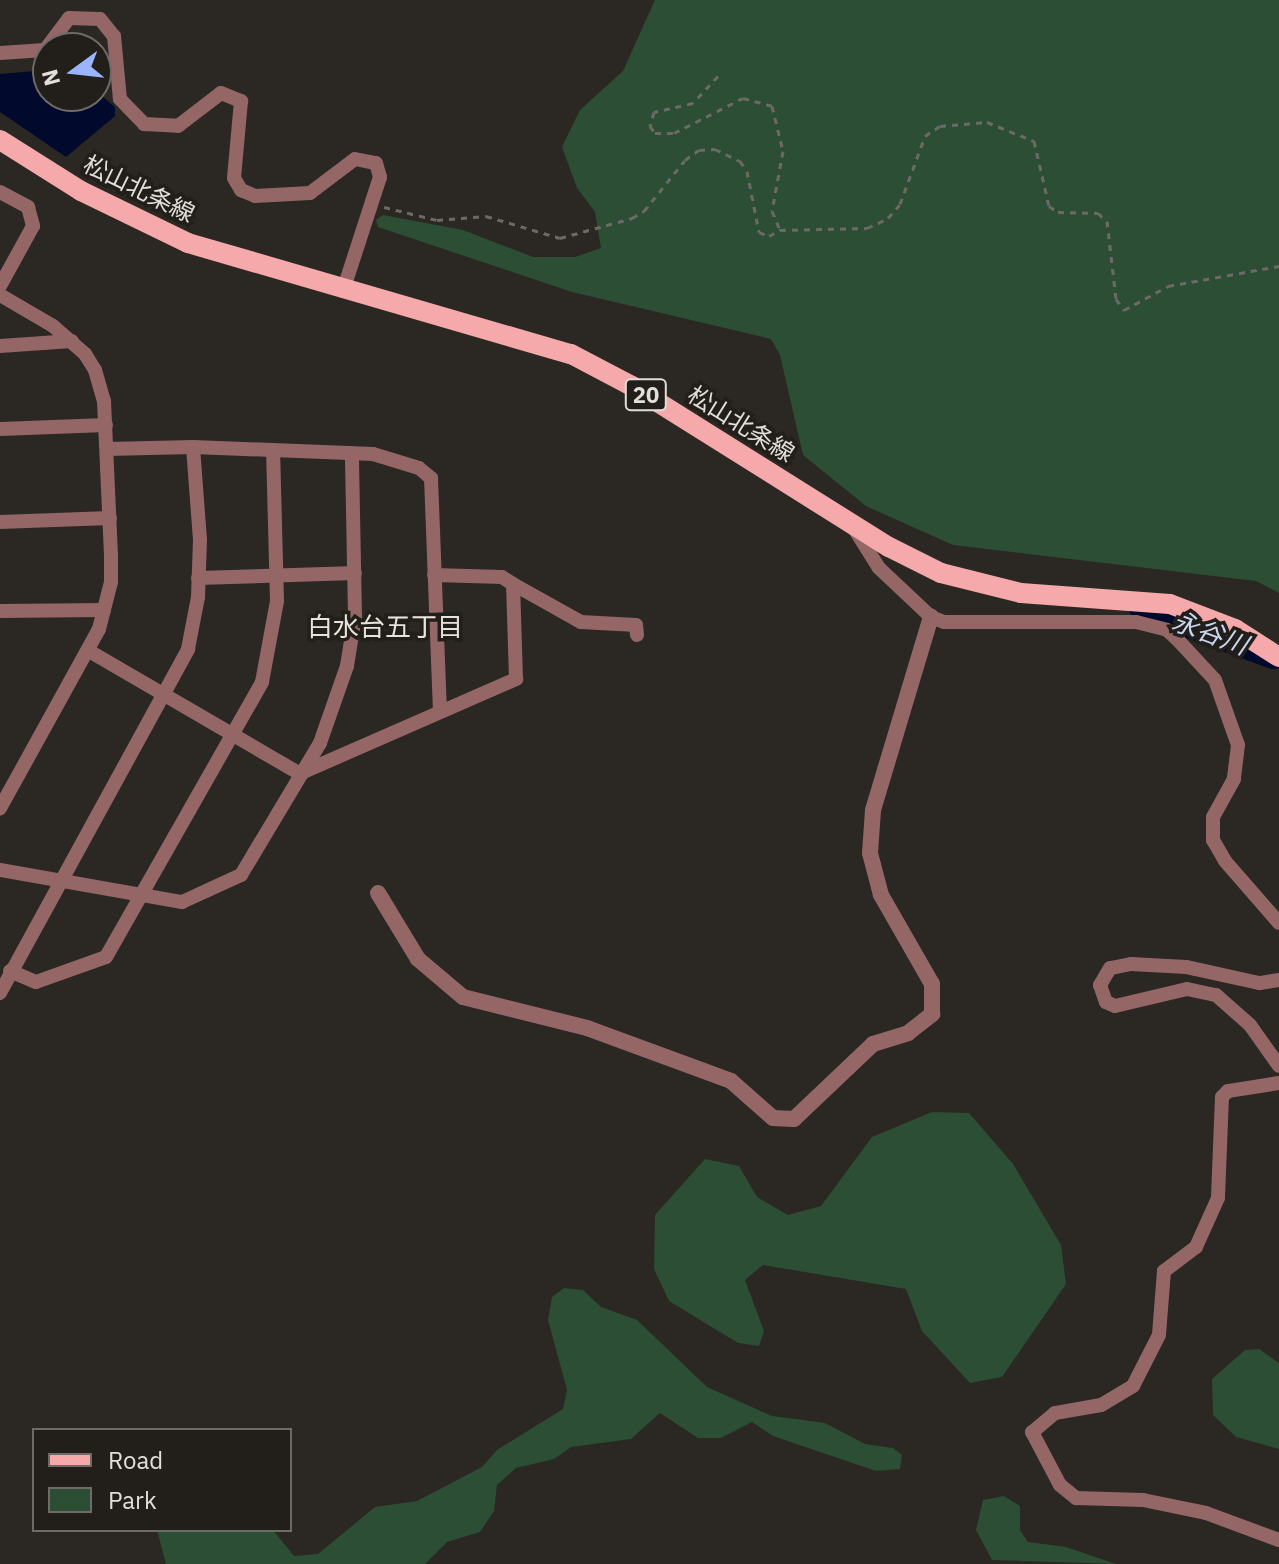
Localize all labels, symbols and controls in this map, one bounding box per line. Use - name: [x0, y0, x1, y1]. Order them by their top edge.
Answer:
- north arrow: [32, 32, 112, 112]
- text: N: [34, 66, 66, 89]
- street label: 松山北条線: [79, 150, 199, 228]
- road number: 20: [624, 377, 668, 413]
- street label: 松山北条線: [682, 380, 800, 468]
- water label: 永谷川: [1168, 605, 1252, 661]
- district label: 白水台五丁目: [307, 611, 463, 643]
- legend: [32, 1428, 292, 1532]
- text: Road: [108, 1444, 163, 1476]
- text: Park: [108, 1484, 157, 1516]

